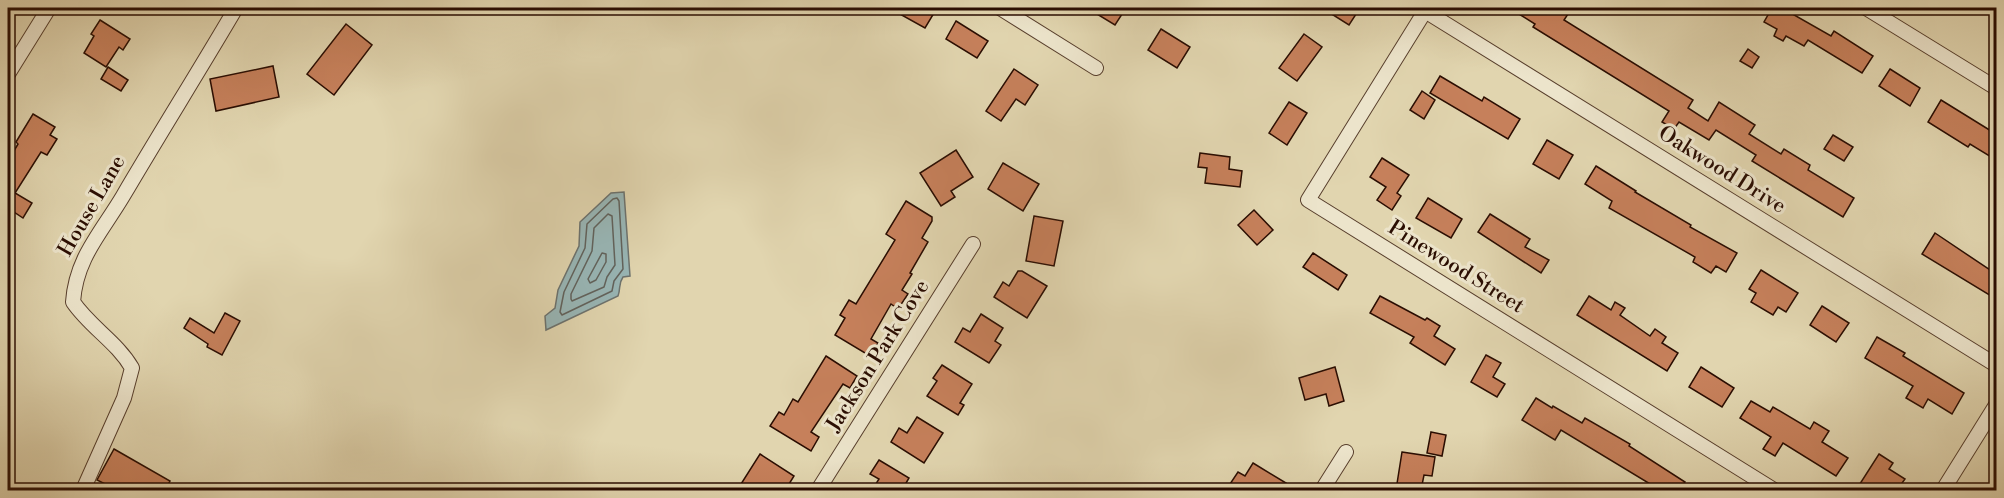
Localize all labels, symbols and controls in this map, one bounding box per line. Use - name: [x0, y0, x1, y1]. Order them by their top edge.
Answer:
- street label: Oakwood Drive: [1653, 120, 1791, 220]
- street label: House Lane: [53, 151, 131, 261]
- street label: Pinewood Street: [1383, 215, 1529, 320]
- street label: Jackson Park Cove: [820, 275, 935, 438]

